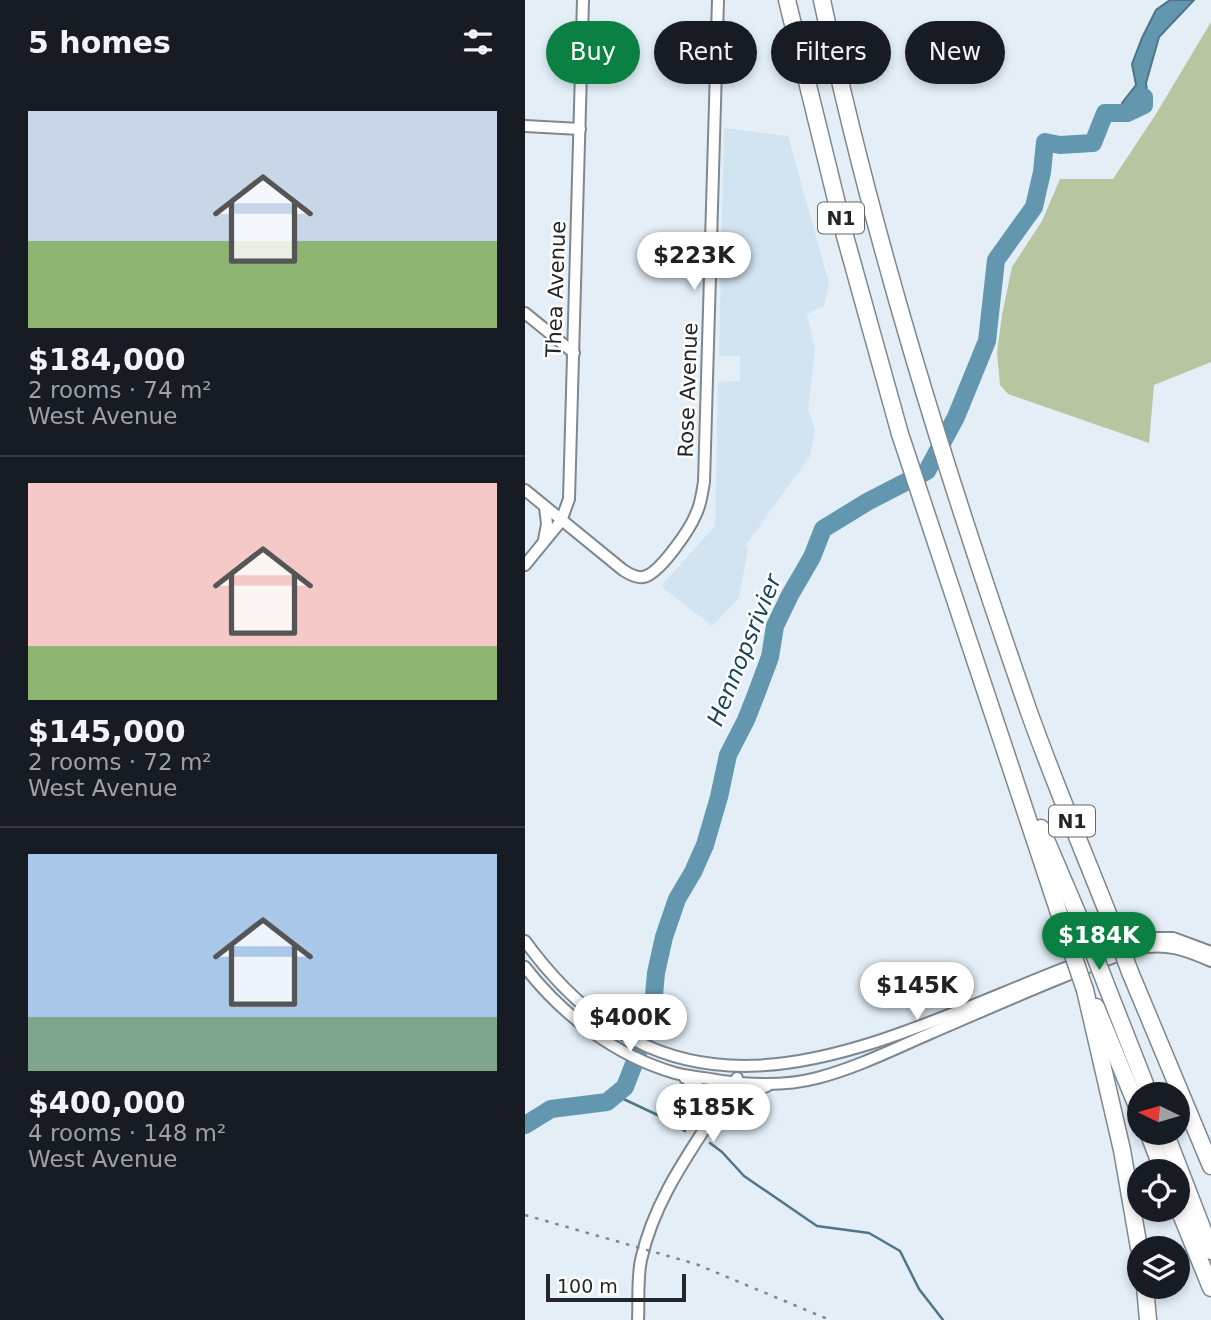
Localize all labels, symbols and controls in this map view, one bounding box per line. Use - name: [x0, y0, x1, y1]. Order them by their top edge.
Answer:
- chip: Buy: [546, 21, 640, 84]
- chip: Rent: [654, 21, 757, 84]
- chip: Filters: [771, 21, 891, 84]
- chip: New: [905, 21, 1005, 84]
- icon: filters: [459, 23, 497, 61]
- text: 5 homes: [28, 25, 171, 60]
- icon: home: [200, 156, 326, 282]
- road number: N1: [818, 202, 864, 233]
- street label: Thea Avenue: [542, 220, 570, 359]
- pin: $223K: [645, 232, 743, 292]
- text: $223K: [653, 242, 735, 268]
- street label: Rose Avenue: [674, 322, 702, 458]
- text: $184,000: [28, 342, 186, 377]
- text: 2 rooms · 74 m²: [28, 377, 212, 403]
- text: West Avenue: [28, 403, 177, 429]
- icon: home: [200, 528, 326, 654]
- water label: Hennopsrivier: [702, 569, 787, 729]
- text: $145,000: [28, 714, 186, 749]
- text: 2 rooms · 72 m²: [28, 749, 212, 775]
- text: West Avenue: [28, 775, 177, 801]
- road number: N1: [1049, 806, 1095, 836]
- icon: home: [200, 899, 326, 1025]
- pin: $184K: [1050, 912, 1148, 972]
- text: $184K: [1058, 922, 1140, 948]
- pin: $145K: [868, 962, 966, 1022]
- text: $145K: [876, 972, 958, 998]
- pin: $400K: [581, 995, 679, 1054]
- text: $400K: [589, 1004, 671, 1030]
- north arrow: [1127, 1082, 1190, 1144]
- map controls: [1127, 1082, 1190, 1299]
- pin: $185K: [664, 1084, 762, 1144]
- text: $400,000: [28, 1085, 186, 1120]
- text: $185K: [672, 1094, 754, 1120]
- text: 4 rooms · 148 m²: [28, 1120, 226, 1146]
- text: West Avenue: [28, 1146, 177, 1172]
- button: locate: [1127, 1159, 1190, 1222]
- button: layers: [1127, 1236, 1190, 1299]
- scale bar: [546, 1271, 686, 1303]
- text: 100 m: [557, 1275, 618, 1297]

